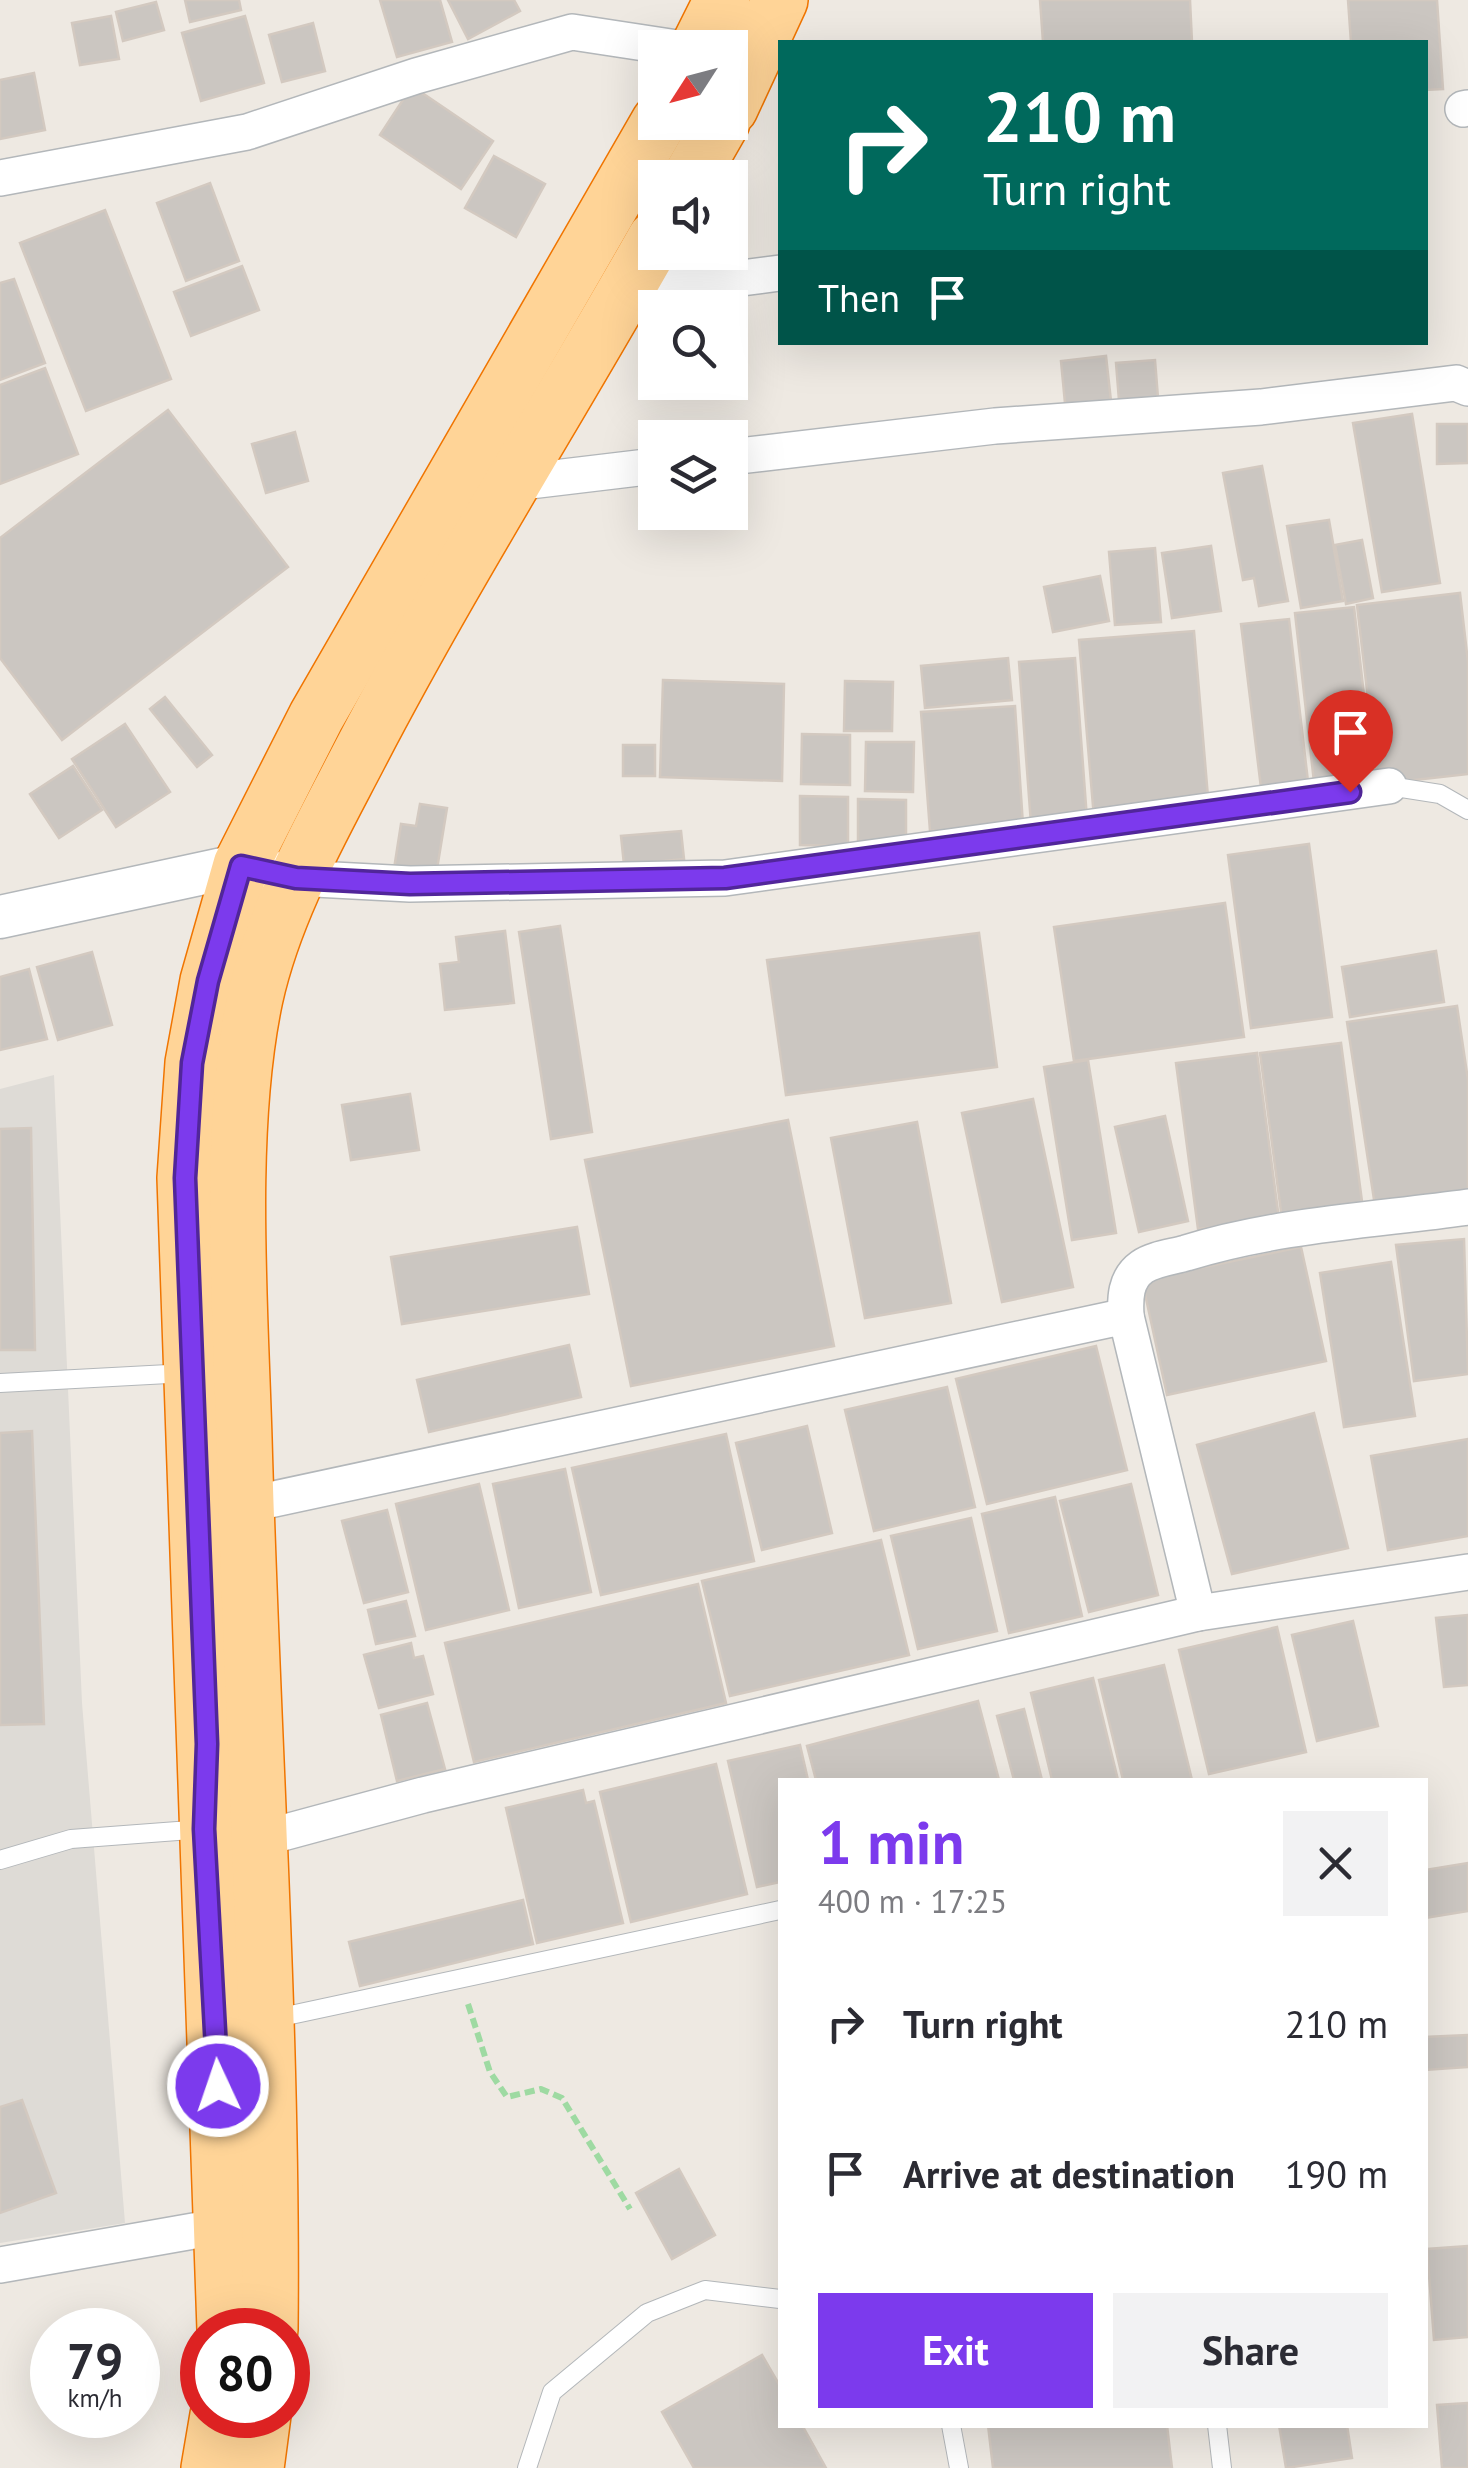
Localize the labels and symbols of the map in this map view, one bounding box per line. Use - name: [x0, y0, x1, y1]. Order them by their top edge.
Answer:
- north arrow: [638, 30, 748, 140]
- pin: [1308, 690, 1393, 793]
- position arrow: [166, 2034, 270, 2138]
- speed limit sign: 80: [180, 2308, 310, 2438]

